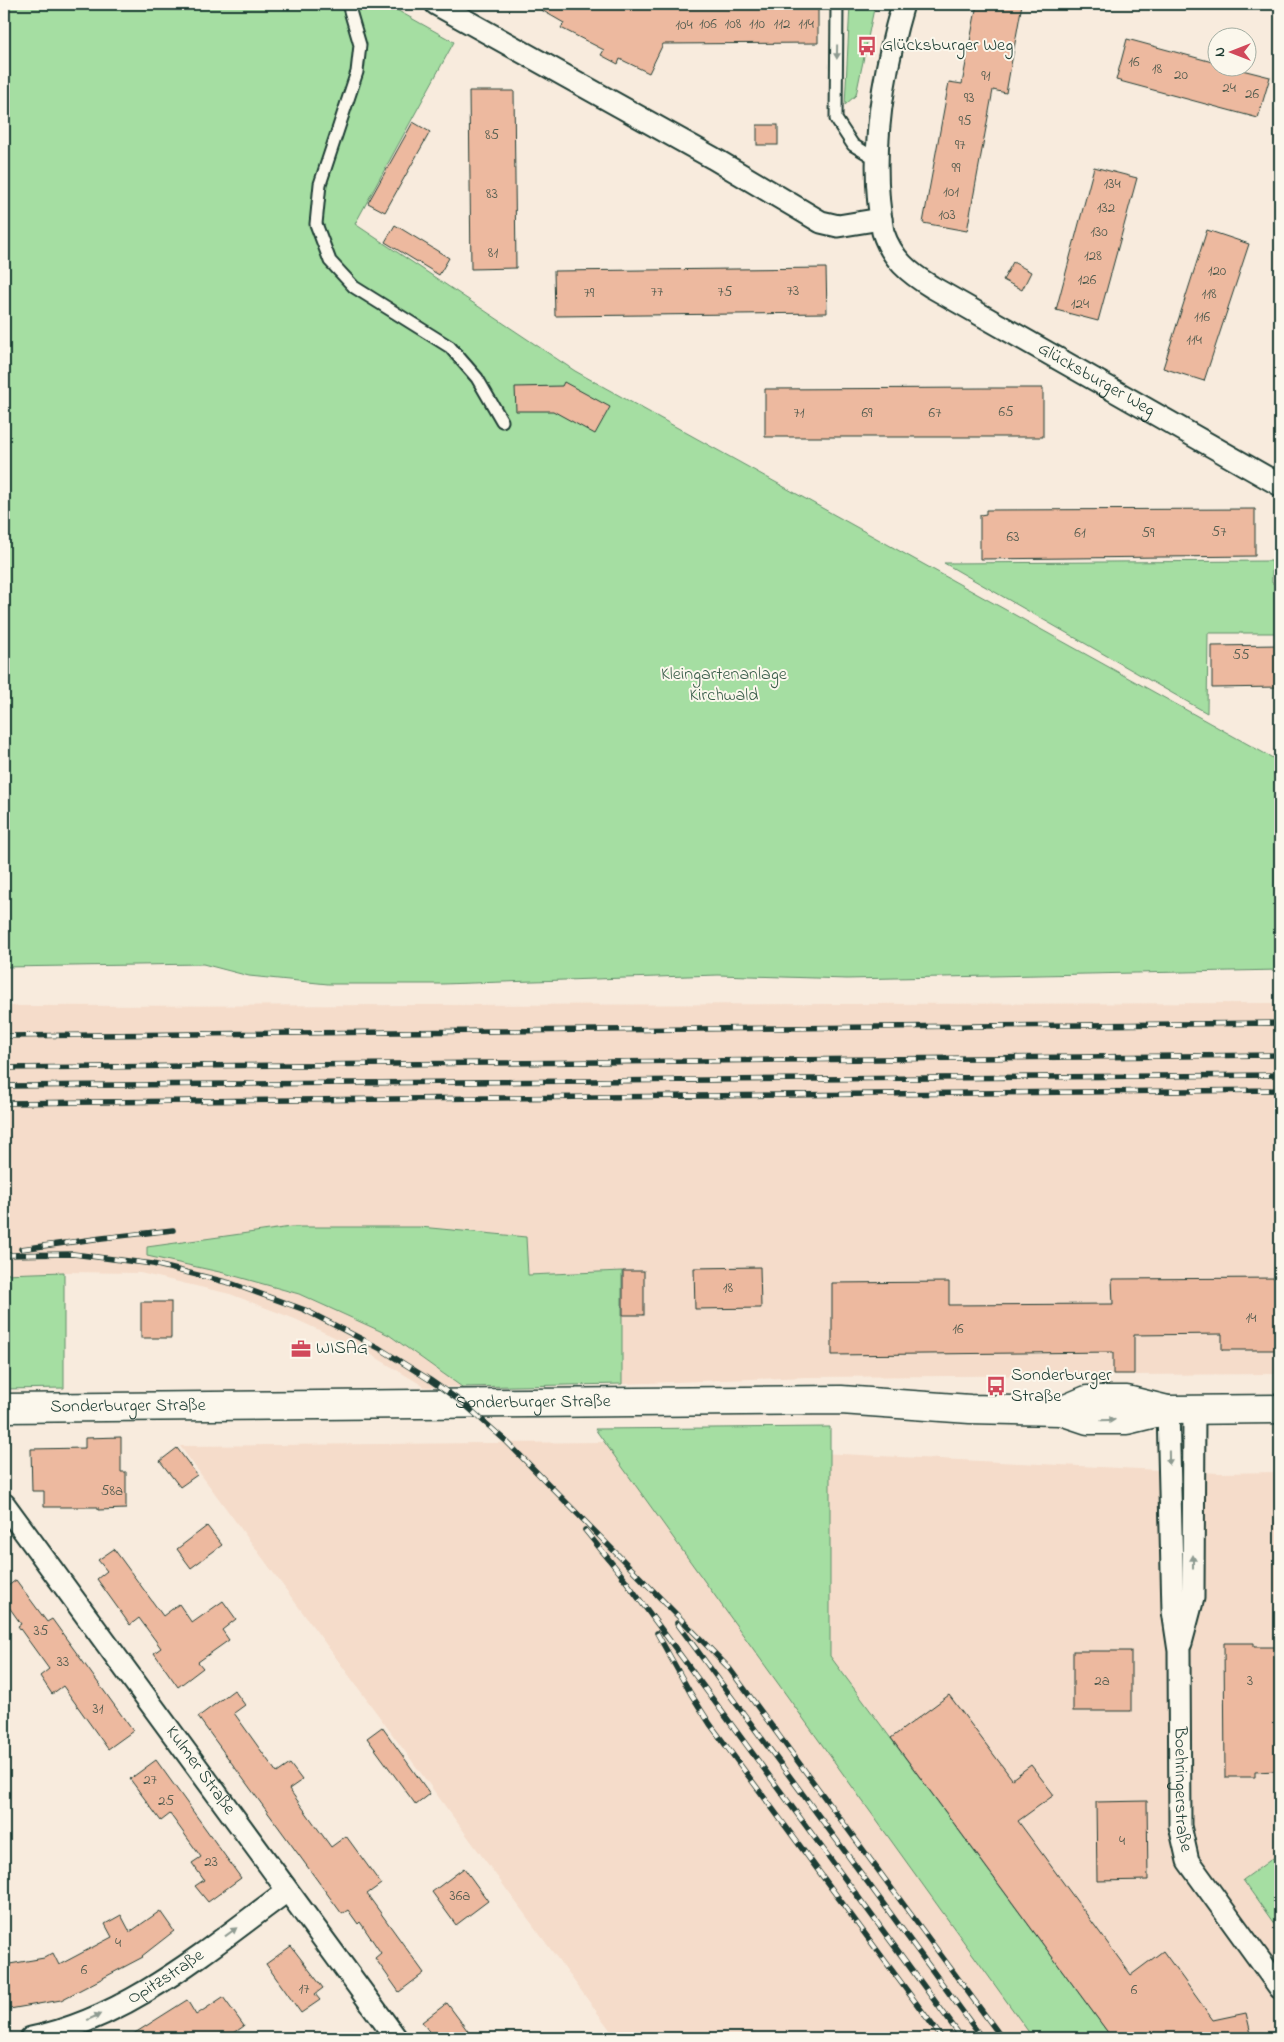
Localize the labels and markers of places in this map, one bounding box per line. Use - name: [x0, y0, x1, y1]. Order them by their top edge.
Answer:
- place label: Glücksburger Weg: [882, 33, 1013, 60]
- bus stop icon: Glücksburger Weg: [856, 35, 878, 57]
- place label: WISAG: [316, 1336, 368, 1362]
- office icon: WISAG: [290, 1338, 312, 1360]
- place label: Sonderburger Straße: [1011, 1363, 1112, 1410]
- bus stop icon: Sonderburger Straße: [985, 1375, 1007, 1397]

